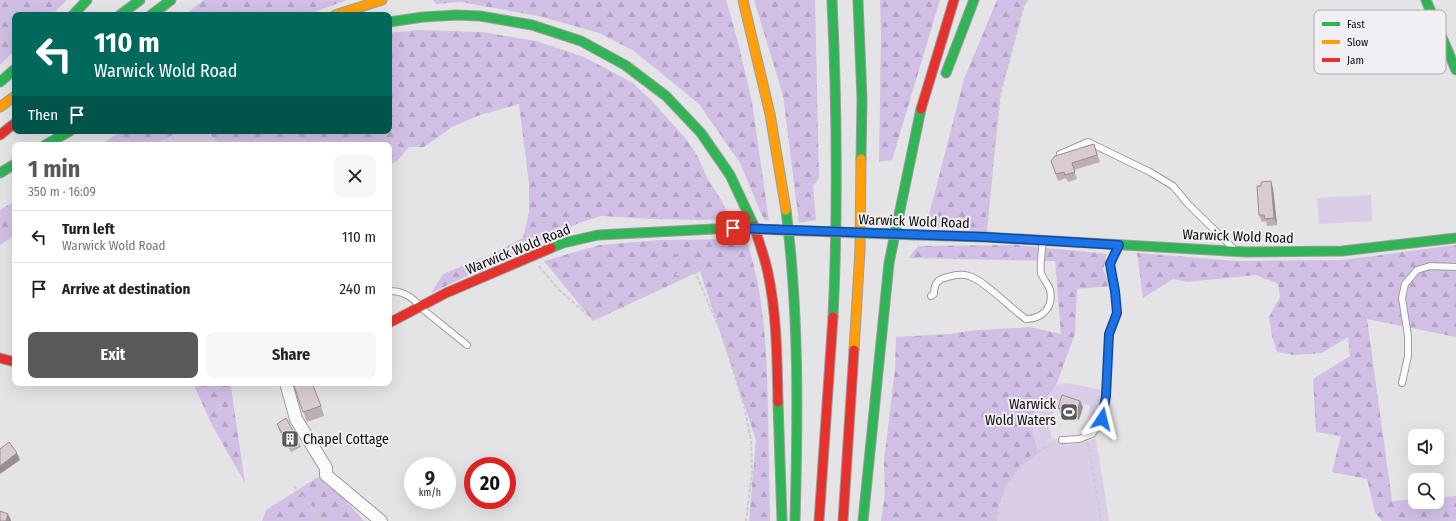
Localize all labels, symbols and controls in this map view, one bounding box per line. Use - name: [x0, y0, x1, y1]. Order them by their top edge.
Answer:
- legend: [1314, 10, 1446, 74]
- text: Fast: [1347, 18, 1365, 31]
- text: 110 m: [94, 26, 160, 59]
- icon: left: [28, 28, 80, 80]
- text: Slow: [1347, 36, 1368, 49]
- text: Jam: [1347, 54, 1364, 67]
- text: Warwick Wold Road: [94, 60, 237, 82]
- icon: arrive: [66, 104, 88, 126]
- text: Then: [28, 106, 58, 124]
- text: 1 min: [28, 155, 80, 183]
- button: close: [334, 155, 376, 197]
- text: 350 m · 16:09: [28, 184, 96, 199]
- pin: [716, 211, 750, 245]
- street label: Warwick Wold Road: [858, 211, 970, 232]
- icon: arrive: [722, 217, 744, 239]
- text: Turn left: [62, 220, 115, 238]
- street label: Warwick Wold Road: [463, 221, 573, 278]
- icon: left: [28, 226, 50, 248]
- street label: Warwick Wold Road: [1182, 226, 1294, 247]
- text: 110 m: [342, 228, 376, 246]
- text: Warwick Wold Road: [62, 238, 166, 253]
- icon: arrive: [28, 278, 50, 300]
- text: Arrive at destination: [62, 280, 190, 298]
- text: 240 m: [340, 280, 376, 298]
- button: Exit: [28, 332, 198, 378]
- button: Share: [206, 332, 376, 378]
- place label: Warwick Wold Waters: [985, 396, 1056, 429]
- position arrow: [1081, 398, 1123, 440]
- sports icon: Warwick Wold Waters: [1059, 402, 1079, 422]
- building icon: Chapel Cottage: [280, 429, 300, 449]
- map controls: [1408, 429, 1444, 509]
- button: sound: [1408, 429, 1444, 465]
- place label: Chapel Cottage: [303, 431, 389, 448]
- speed limit sign: 20: [464, 457, 516, 509]
- text: 9: [425, 466, 435, 490]
- button: search: [1408, 473, 1444, 509]
- text: km/h: [419, 487, 441, 499]

